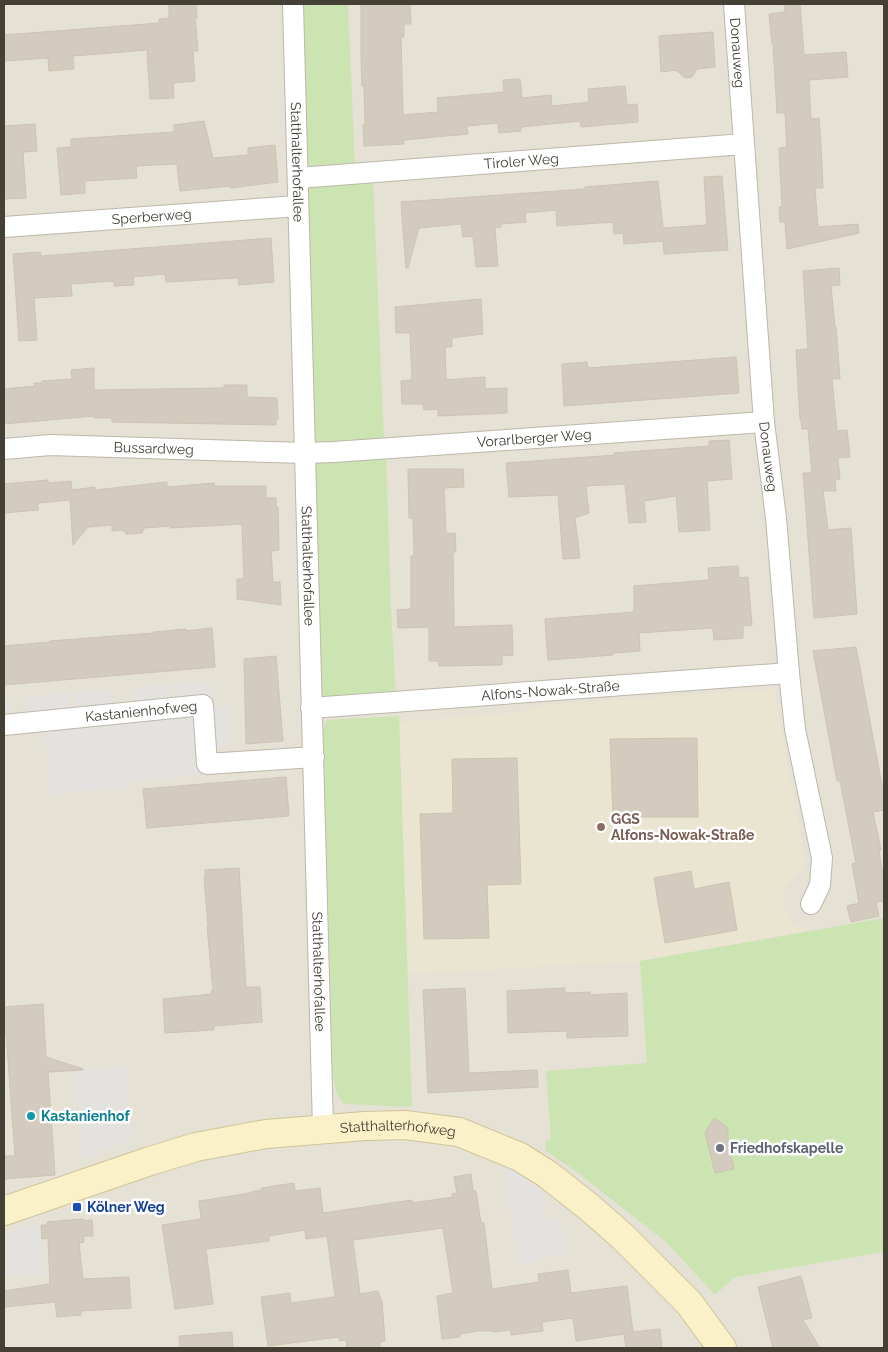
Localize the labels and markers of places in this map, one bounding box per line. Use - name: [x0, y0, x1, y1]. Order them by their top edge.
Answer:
- place label: GGS Alfons-Nowak-Straße: [611, 811, 755, 843]
- marker: GGS Alfons-Nowak-Straße: [595, 821, 607, 833]
- place label: Kastanienhof: [41, 1108, 130, 1124]
- marker: Kastanienhof: [25, 1110, 37, 1122]
- place label: Friedhofskapelle: [730, 1140, 844, 1156]
- marker: Friedhofskapelle: [714, 1142, 726, 1154]
- place label: Kölner Weg: [87, 1199, 165, 1215]
- marker: Kölner Weg: [71, 1201, 83, 1213]

